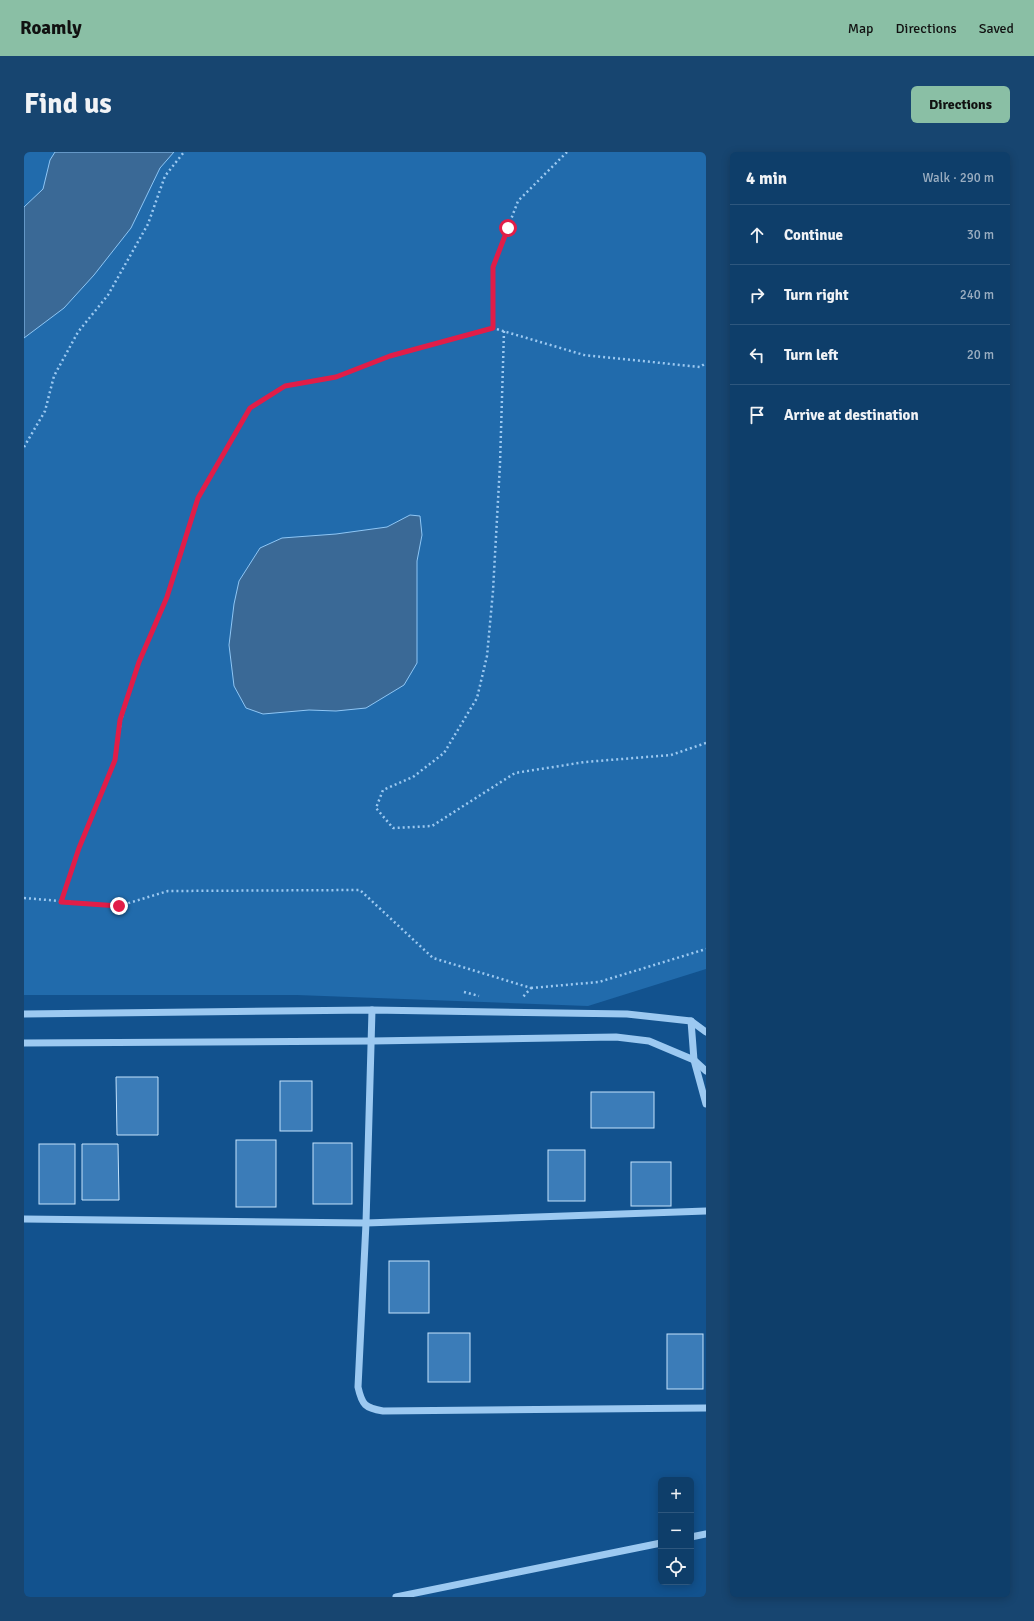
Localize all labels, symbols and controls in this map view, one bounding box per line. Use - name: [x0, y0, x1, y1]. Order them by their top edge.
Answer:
- text: Roamly: [20, 16, 82, 40]
- text: Map: [848, 20, 874, 37]
- text: Directions: [896, 20, 957, 37]
- text: Saved: [979, 20, 1014, 37]
- button: Directions: [911, 86, 1010, 123]
- text: Find us: [24, 87, 112, 121]
- text: 4 min: [746, 168, 787, 189]
- text: Walk · 290 m: [923, 170, 994, 186]
- route start: [499, 219, 517, 237]
- icon: ahead: [746, 224, 768, 246]
- text: Continue: [784, 226, 843, 244]
- text: 30 m: [967, 227, 994, 243]
- icon: right: [746, 284, 768, 306]
- text: Turn right: [784, 286, 849, 304]
- text: 240 m: [960, 287, 994, 303]
- icon: left: [746, 344, 768, 366]
- text: Turn left: [784, 346, 838, 364]
- text: 20 m: [967, 347, 994, 363]
- icon: arrive: [746, 404, 768, 426]
- text: Arrive at destination: [784, 406, 919, 424]
- route end: [110, 897, 128, 915]
- map controls: [658, 1477, 694, 1585]
- button: +: [658, 1477, 694, 1513]
- button: −: [658, 1513, 694, 1549]
- button: locate: [658, 1549, 694, 1585]

